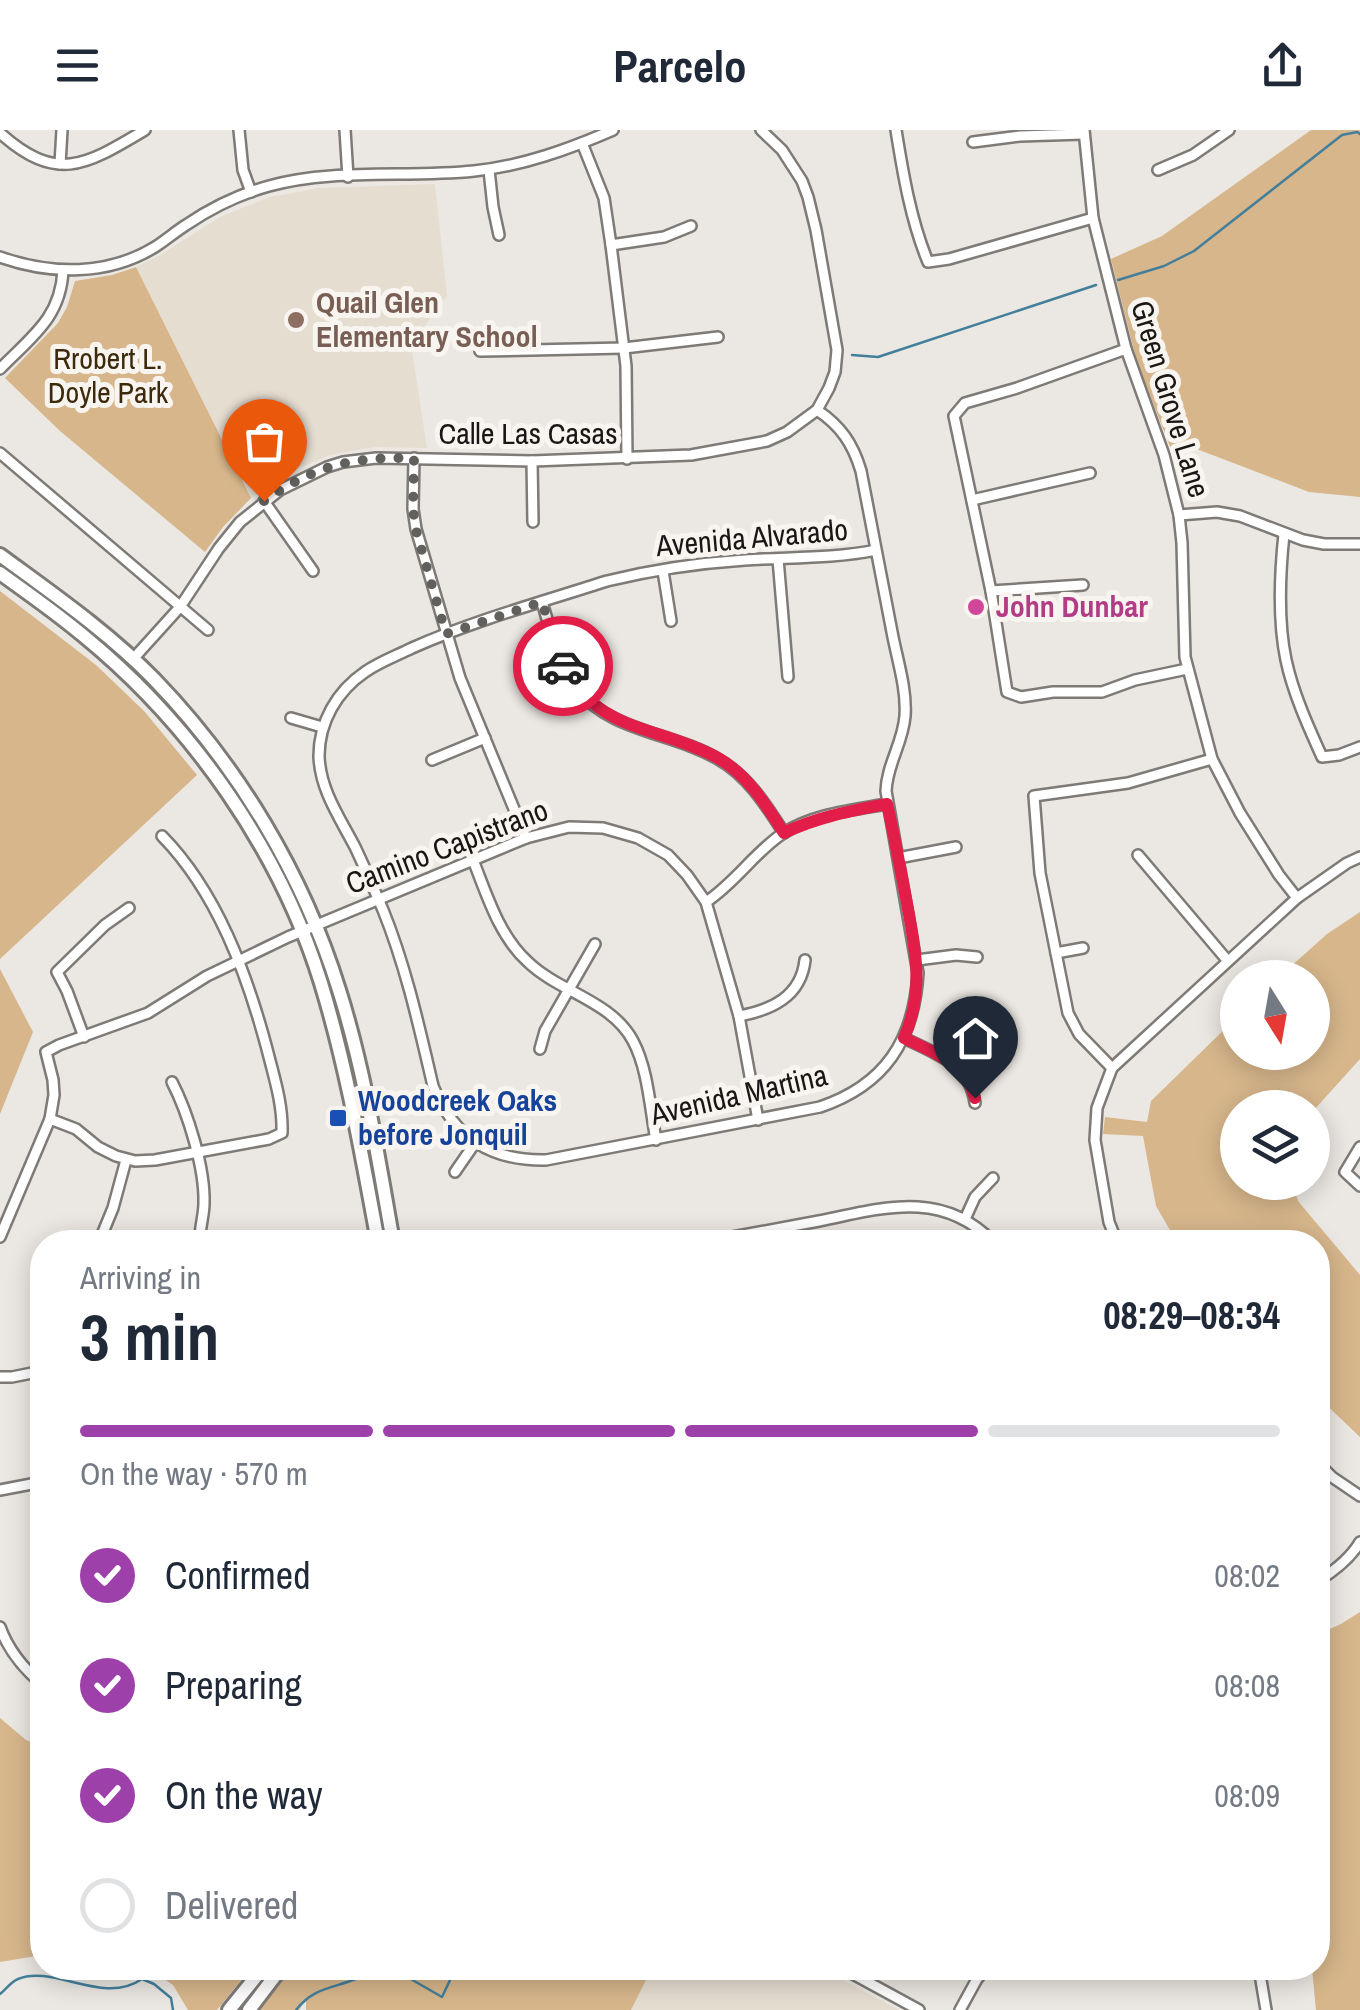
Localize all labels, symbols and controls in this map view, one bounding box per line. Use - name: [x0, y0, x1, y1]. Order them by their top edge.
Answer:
- text: Parcelo: [613, 35, 747, 96]
- icon: menu: [50, 38, 105, 93]
- icon: share: [1255, 38, 1310, 93]
- place label: Quail Glen Elementary School: [316, 282, 538, 356]
- street label: Green Grove Lane: [1122, 295, 1220, 502]
- marker: Quail Glen Elementary School: [285, 309, 307, 331]
- park label: Rrobert L. Doyle Park: [48, 338, 169, 412]
- pin: [222, 399, 307, 502]
- street label: Calle Las Casas: [438, 413, 618, 453]
- icon: bag: [237, 414, 292, 469]
- street label: Avenida Alvarado: [653, 509, 850, 565]
- place label: John Dunbar: [996, 586, 1148, 626]
- marker: John Dunbar: [965, 596, 987, 618]
- courier: [513, 616, 613, 716]
- icon: car: [536, 639, 591, 694]
- street label: Camino Capistrano: [340, 789, 553, 903]
- north arrow: [1220, 960, 1330, 1070]
- map controls: [1220, 960, 1330, 1200]
- pin: [933, 996, 1018, 1099]
- icon: home: [948, 1011, 1003, 1066]
- street label: Avenida Martina: [646, 1054, 831, 1134]
- place label: Woodcreek Oaks before Jonquil: [358, 1080, 557, 1154]
- button: layers: [1220, 1090, 1330, 1200]
- marker: Woodcreek Oaks before Jonquil: [327, 1107, 349, 1129]
- text: Arriving in: [80, 1256, 201, 1299]
- text: 08:29–08:34: [1103, 1290, 1280, 1341]
- text: 3 min: [80, 1293, 219, 1380]
- text: On the way · 570 m: [80, 1452, 308, 1495]
- icon: check: [80, 1548, 135, 1603]
- text: Confirmed: [165, 1550, 310, 1601]
- text: 08:02: [1214, 1554, 1280, 1597]
- icon: check: [80, 1658, 135, 1713]
- text: Preparing: [165, 1660, 302, 1711]
- text: 08:08: [1214, 1664, 1280, 1707]
- icon: check: [80, 1768, 135, 1823]
- text: On the way: [165, 1770, 323, 1821]
- text: 08:09: [1214, 1774, 1280, 1817]
- text: Delivered: [165, 1880, 298, 1931]

